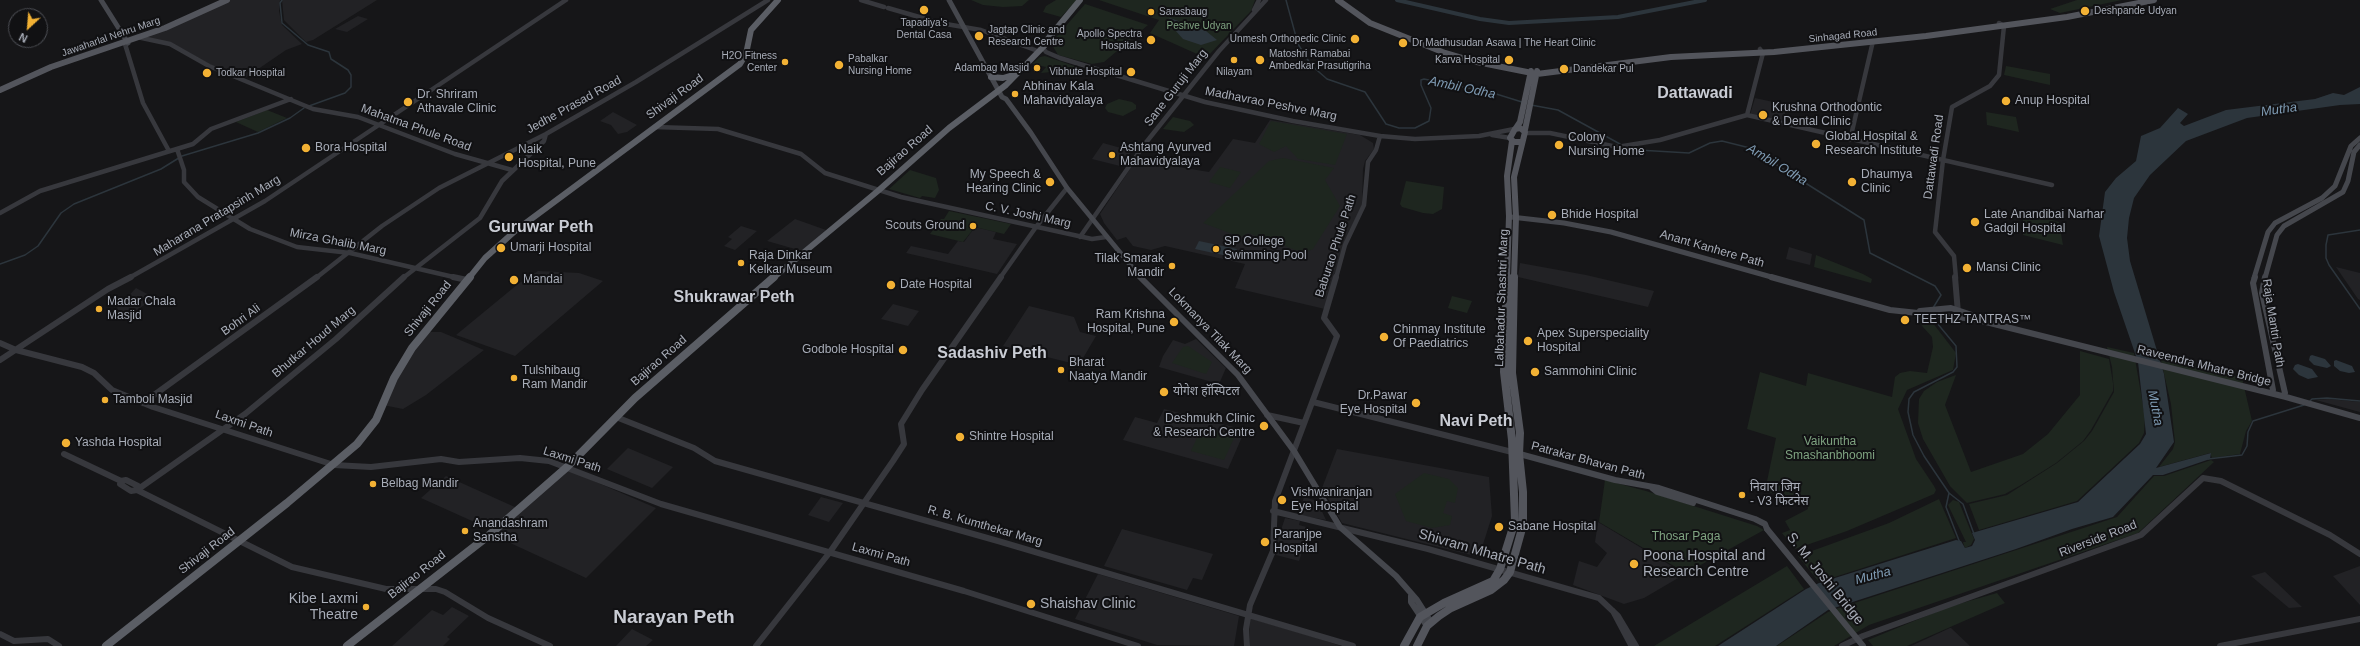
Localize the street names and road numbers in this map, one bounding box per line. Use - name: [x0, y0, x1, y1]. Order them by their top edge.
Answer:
- street label: Jawaharlal Nehru Marg: [60, 14, 162, 60]
- street label: Sinhagad Road: [1808, 26, 1878, 46]
- street label: Sane Guruji Marg: [1141, 47, 1211, 129]
- street label: Shivaji Road: [644, 71, 706, 123]
- street label: Jedhe Prasad Road: [524, 73, 624, 137]
- street label: Madhavrao Peshve Marg: [1204, 84, 1338, 124]
- street label: Mahatma Phule Road: [359, 101, 473, 155]
- street label: Dattawadi Road: [1921, 114, 1947, 200]
- street label: Bajirao Road: [874, 123, 936, 179]
- street label: Maharana Pratapsinh Marg: [151, 172, 283, 260]
- street label: Baburao Phule Path: [1313, 193, 1359, 299]
- street label: C. V. Joshi Marg: [984, 199, 1072, 231]
- street label: Mirza Ghalib Marg: [289, 226, 387, 258]
- street label: Anant Kanhere Path: [1658, 227, 1766, 271]
- street label: Lalbahadur Shashtri Marg: [1492, 229, 1512, 367]
- street label: Shivaji Road: [401, 278, 455, 340]
- street label: Raja Mantri Path: [2259, 278, 2287, 368]
- street label: Lokmanya Tilak Marg: [1165, 285, 1255, 377]
- street label: Bohri Ali: [219, 301, 263, 339]
- street label: Bhutkar Houd Marg: [270, 303, 358, 381]
- street label: Bajirao Road: [628, 333, 690, 389]
- street label: Raveendra Mhatre Bridge: [2136, 342, 2272, 390]
- street label: Laxmi Path: [213, 407, 275, 441]
- street label: Patrakar Bhavan Path: [1529, 439, 1647, 483]
- street label: Laxmi Path: [541, 444, 603, 476]
- street label: R. B. Kumthekar Marg: [926, 503, 1044, 549]
- street label: Riverside Road: [2057, 518, 2139, 560]
- street label: Shivaji Road: [176, 525, 238, 577]
- street label: Shivram Mhatre Path: [1416, 526, 1548, 578]
- street label: S. M. Joshi Bridge: [1783, 530, 1867, 628]
- street label: Laxmi Path: [850, 540, 912, 570]
- street label: Bajirao Road: [385, 548, 449, 602]

